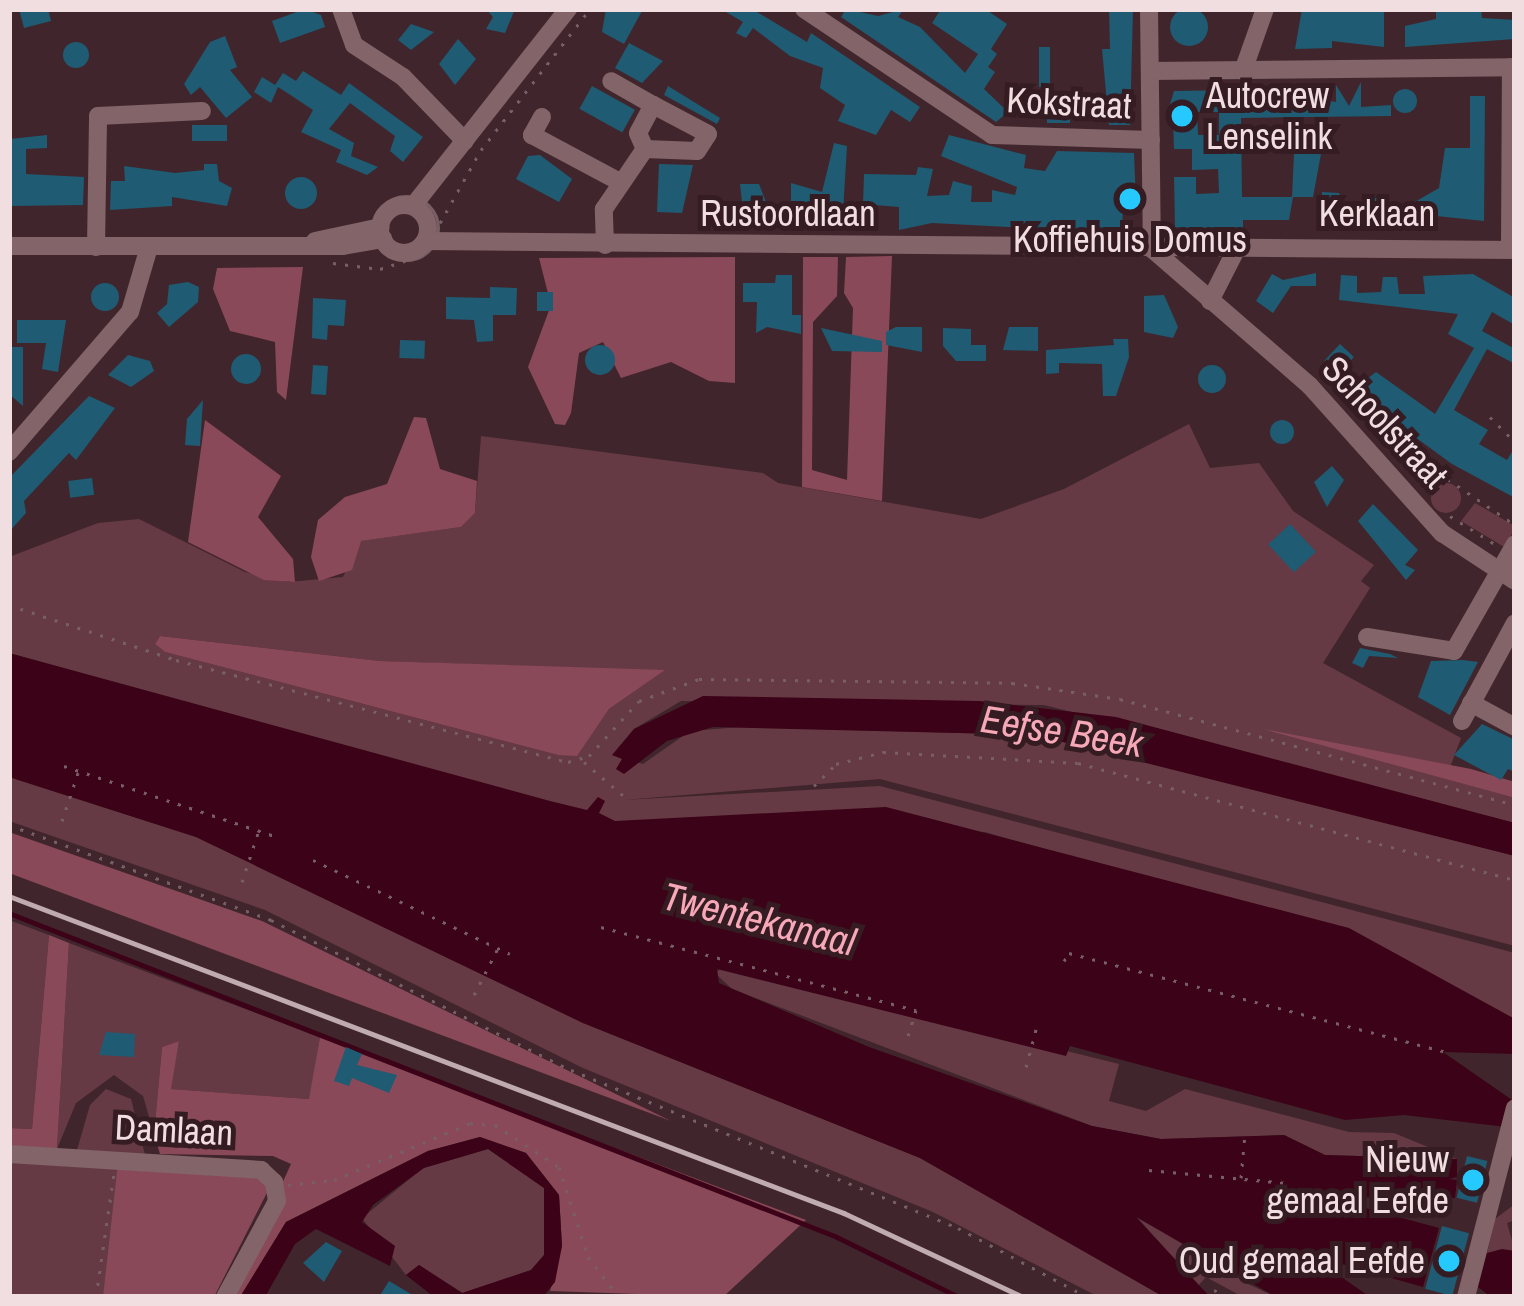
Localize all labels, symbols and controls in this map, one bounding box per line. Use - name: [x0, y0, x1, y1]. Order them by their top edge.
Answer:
- place label: Autocrew Lenselink: [1206, 73, 1332, 158]
- street label: Kokstraat: [1006, 78, 1132, 128]
- marker: Autocrew Lenselink: [1169, 103, 1195, 129]
- marker: Koffiehuis Domus: [1117, 186, 1143, 212]
- street label: Rustoordlaan: [700, 192, 876, 236]
- street label: Kerklaan: [1319, 192, 1435, 236]
- place label: Koffiehuis Domus: [1013, 218, 1247, 262]
- street label: Schoolstraat: [1313, 347, 1457, 497]
- water label: Eefse Beek: [978, 695, 1146, 767]
- water label: Twentekanaal: [658, 872, 860, 966]
- street label: Damlaan: [114, 1105, 234, 1155]
- place label: Nieuw gemaal Eefde: [1267, 1137, 1449, 1222]
- marker: Nieuw gemaal Eefde: [1460, 1167, 1486, 1193]
- place label: Oud gemaal Eefde: [1179, 1239, 1425, 1283]
- marker: Oud gemaal Eefde: [1436, 1248, 1462, 1274]

